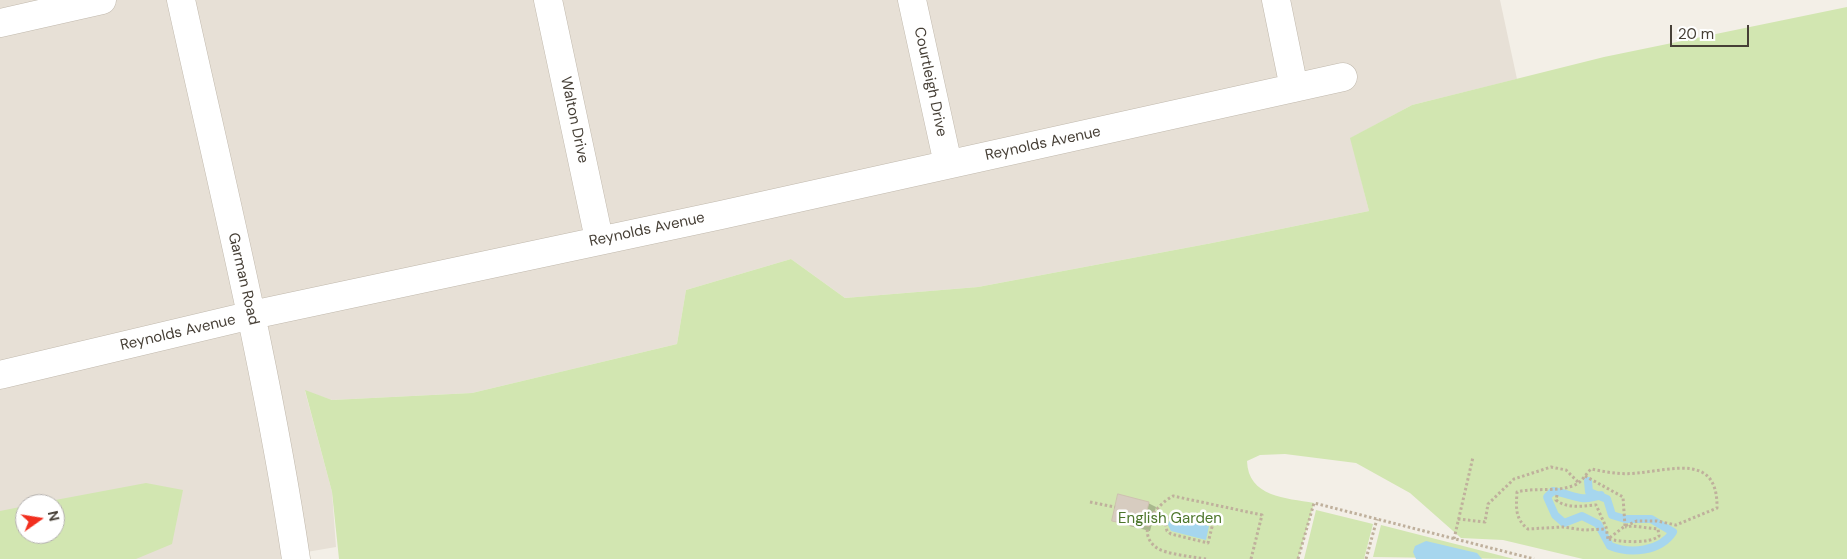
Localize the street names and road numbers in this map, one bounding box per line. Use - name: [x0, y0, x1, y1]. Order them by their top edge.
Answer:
- street label: Courtleigh Drive: [910, 26, 950, 138]
- street label: Walton Drive: [556, 75, 592, 165]
- street label: Reynolds Avenue: [984, 123, 1102, 165]
- street label: Reynolds Avenue: [588, 209, 706, 251]
- street label: Garman Road: [224, 231, 262, 327]
- street label: Reynolds Avenue: [119, 311, 237, 355]

